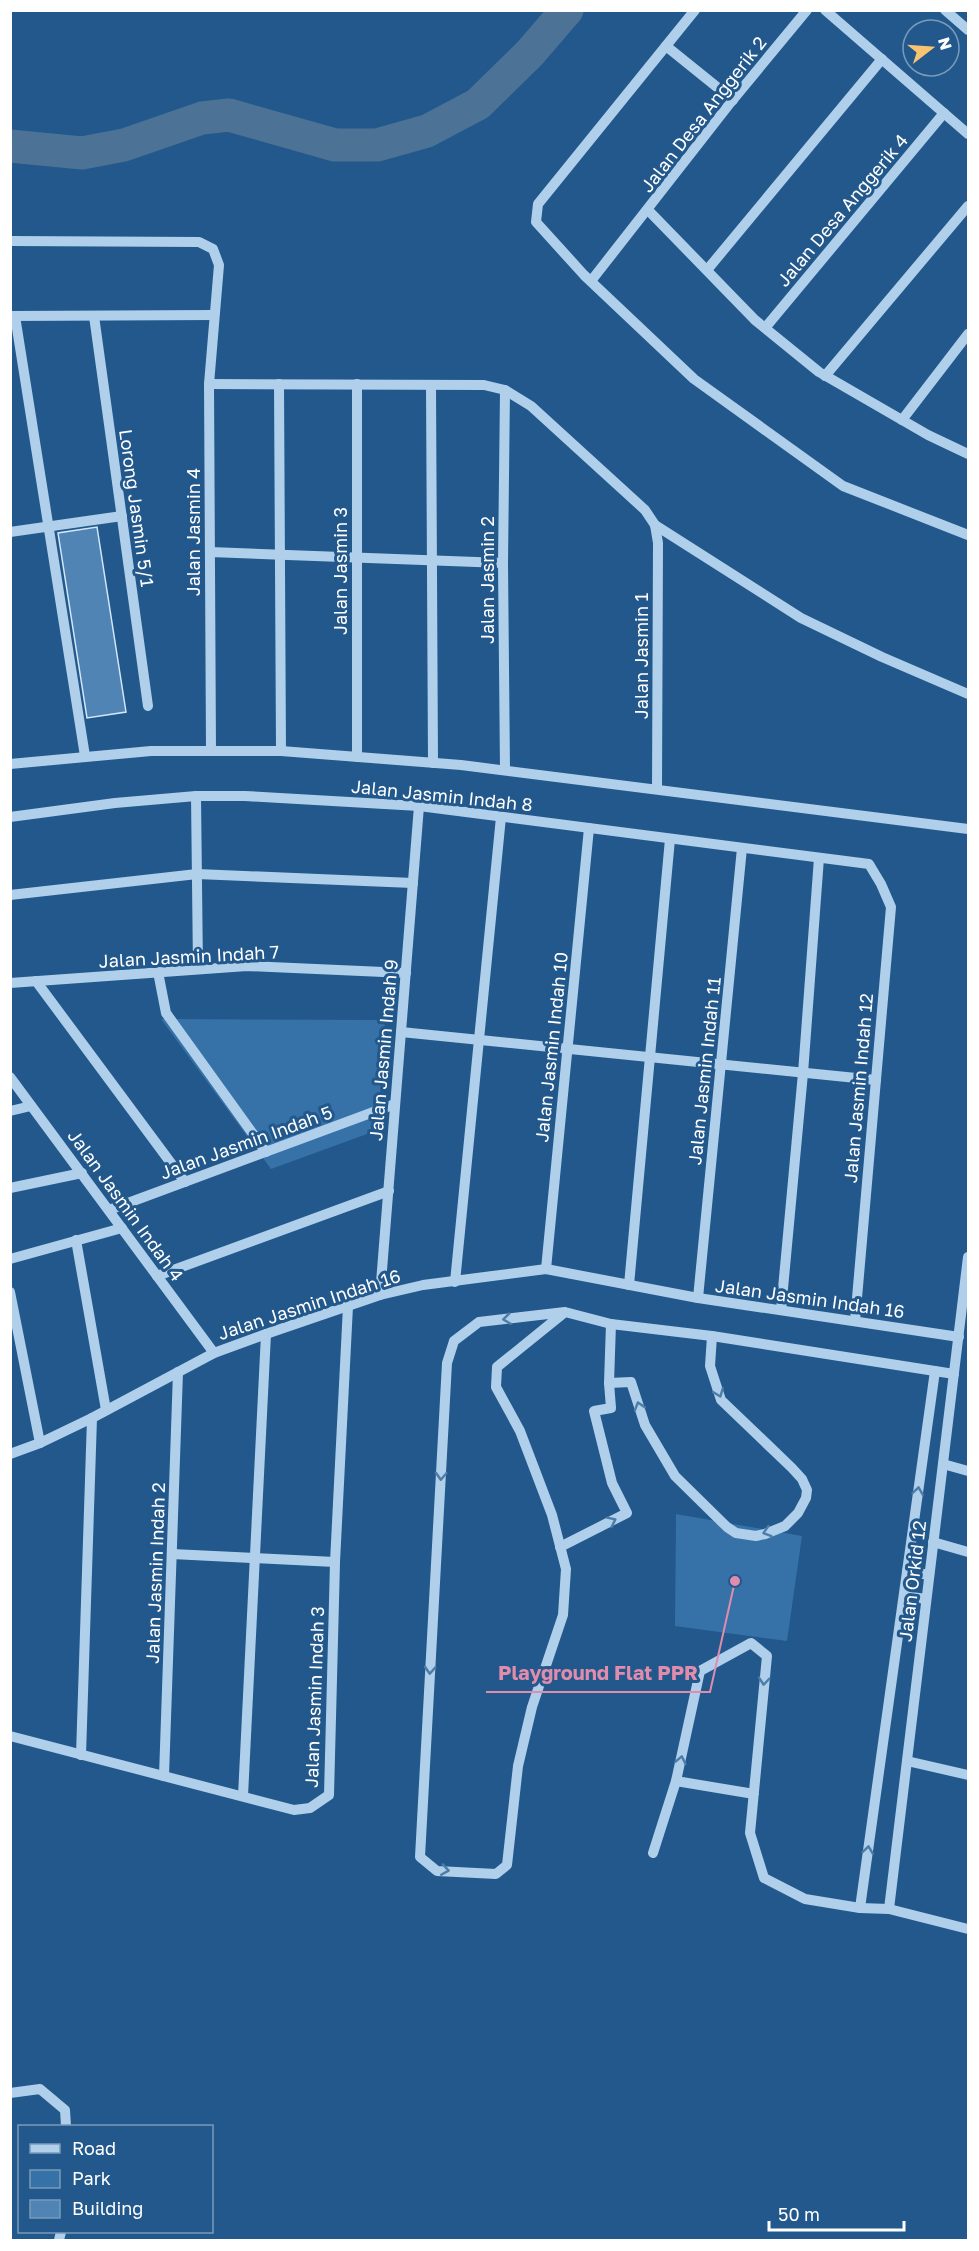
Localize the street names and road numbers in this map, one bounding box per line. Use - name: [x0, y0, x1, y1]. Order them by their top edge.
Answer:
- street label: Jalan Desa Anggerik 2: [635, 32, 771, 196]
- street label: Jalan Desa Anggerik 4: [772, 129, 912, 291]
- street label: Lorong Jasmin 5/1: [115, 428, 159, 589]
- street label: Jalan Jasmin 4: [182, 468, 204, 596]
- street label: Jalan Jasmin 3: [329, 507, 351, 635]
- street label: Jalan Jasmin 2: [476, 516, 498, 644]
- street label: Jalan Jasmin 1: [630, 593, 652, 719]
- street label: Jalan Jasmin Indah 8: [350, 775, 534, 815]
- street label: Jalan Jasmin Indah 7: [98, 940, 280, 972]
- street label: Jalan Jasmin Indah 10: [530, 951, 572, 1143]
- street label: Jalan Jasmin Indah 9: [364, 958, 402, 1142]
- street label: Jalan Jasmin Indah 11: [683, 976, 725, 1166]
- street label: Jalan Jasmin Indah 12: [839, 992, 877, 1184]
- street label: Jalan Jasmin Indah 5: [157, 1101, 335, 1183]
- street label: Jalan Jasmin Indah 4: [64, 1125, 188, 1285]
- street label: Jalan Jasmin Indah 16: [215, 1264, 403, 1344]
- street label: Jalan Jasmin Indah 16: [714, 1274, 906, 1322]
- street label: Jalan Jasmin Indah 2: [141, 1482, 169, 1664]
- street label: Jalan Orkid 12: [894, 1519, 930, 1643]
- street label: Jalan Jasmin Indah 3: [300, 1606, 328, 1788]

